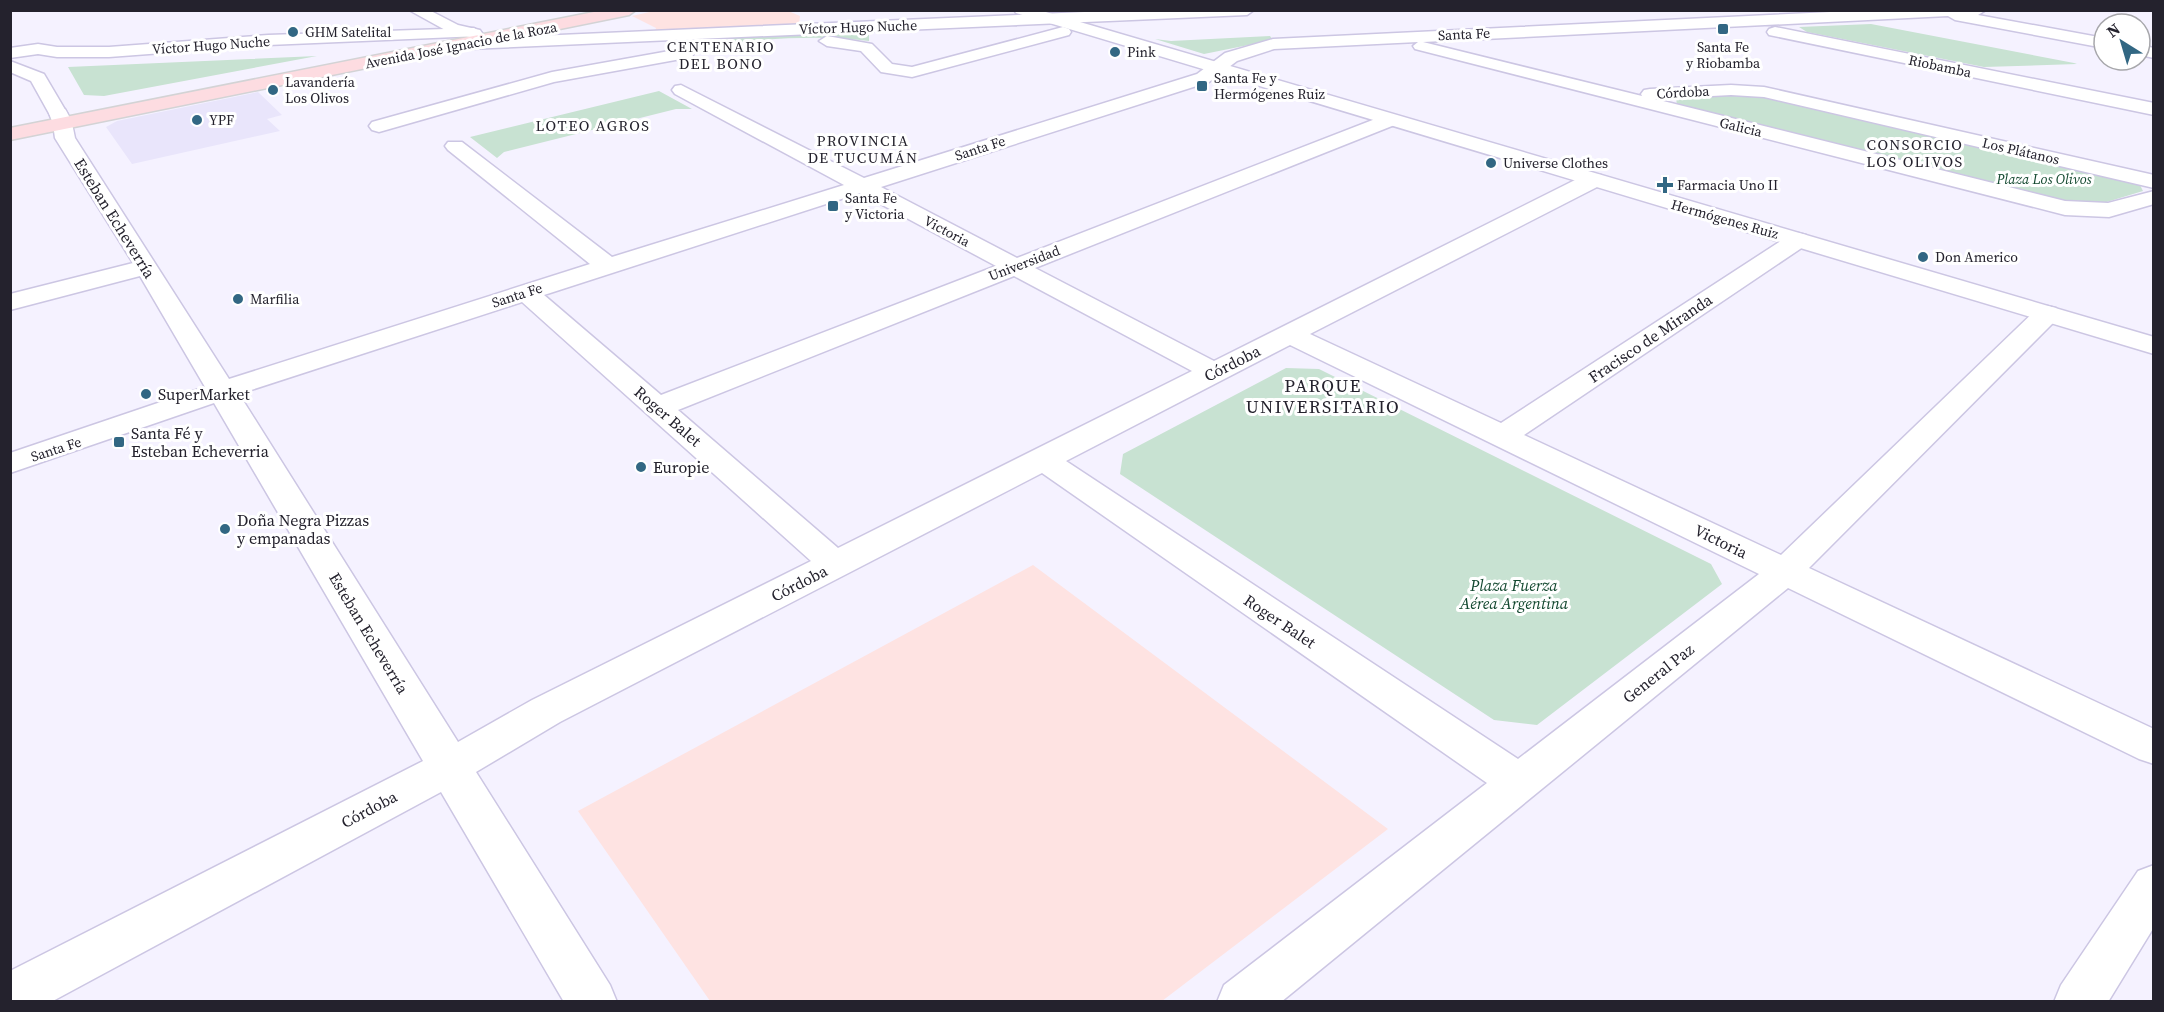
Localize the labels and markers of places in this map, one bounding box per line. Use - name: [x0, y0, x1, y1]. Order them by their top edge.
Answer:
- place label: GHM Satelital: [305, 22, 391, 42]
- marker: Santa Fe y Riobamba: [1716, 22, 1730, 36]
- marker: GHM Satelital: [286, 25, 300, 39]
- place label: Santa Fe y Riobamba: [1686, 37, 1761, 73]
- place label: Pink: [1127, 42, 1156, 62]
- marker: Pink: [1108, 45, 1122, 59]
- place label: Santa Fe y Hermógenes Ruiz: [1214, 68, 1326, 104]
- place label: Lavandería Los Olivos: [285, 72, 356, 108]
- marker: Santa Fe y Hermógenes Ruiz: [1195, 79, 1209, 93]
- marker: Lavandería Los Olivos: [266, 83, 280, 97]
- place label: YPF: [209, 110, 234, 130]
- marker: YPF: [190, 113, 204, 127]
- place label: Universe Clothes: [1503, 153, 1608, 173]
- marker: Universe Clothes: [1484, 156, 1498, 170]
- place label: Farmacia Uno II: [1677, 175, 1778, 195]
- marker: Farmacia Uno II: [1658, 178, 1672, 192]
- place label: Santa Fe y Victoria: [845, 188, 905, 224]
- marker: Santa Fe y Victoria: [826, 199, 840, 213]
- place label: Don Americo: [1935, 247, 2018, 267]
- marker: Don Americo: [1916, 250, 1930, 264]
- place label: Marfilia: [250, 289, 300, 309]
- marker: Marfilia: [231, 292, 245, 306]
- place label: SuperMarket: [158, 383, 250, 405]
- marker: SuperMarket: [139, 387, 153, 401]
- place label: Santa Fé y Esteban Echeverria: [131, 422, 270, 462]
- marker: Santa Fé y Esteban Echeverria: [112, 435, 126, 449]
- place label: Europie: [653, 456, 709, 478]
- marker: Europie: [634, 460, 648, 474]
- place label: Doña Negra Pizzas y empanadas: [237, 509, 369, 549]
- marker: Doña Negra Pizzas y empanadas: [218, 522, 232, 536]

